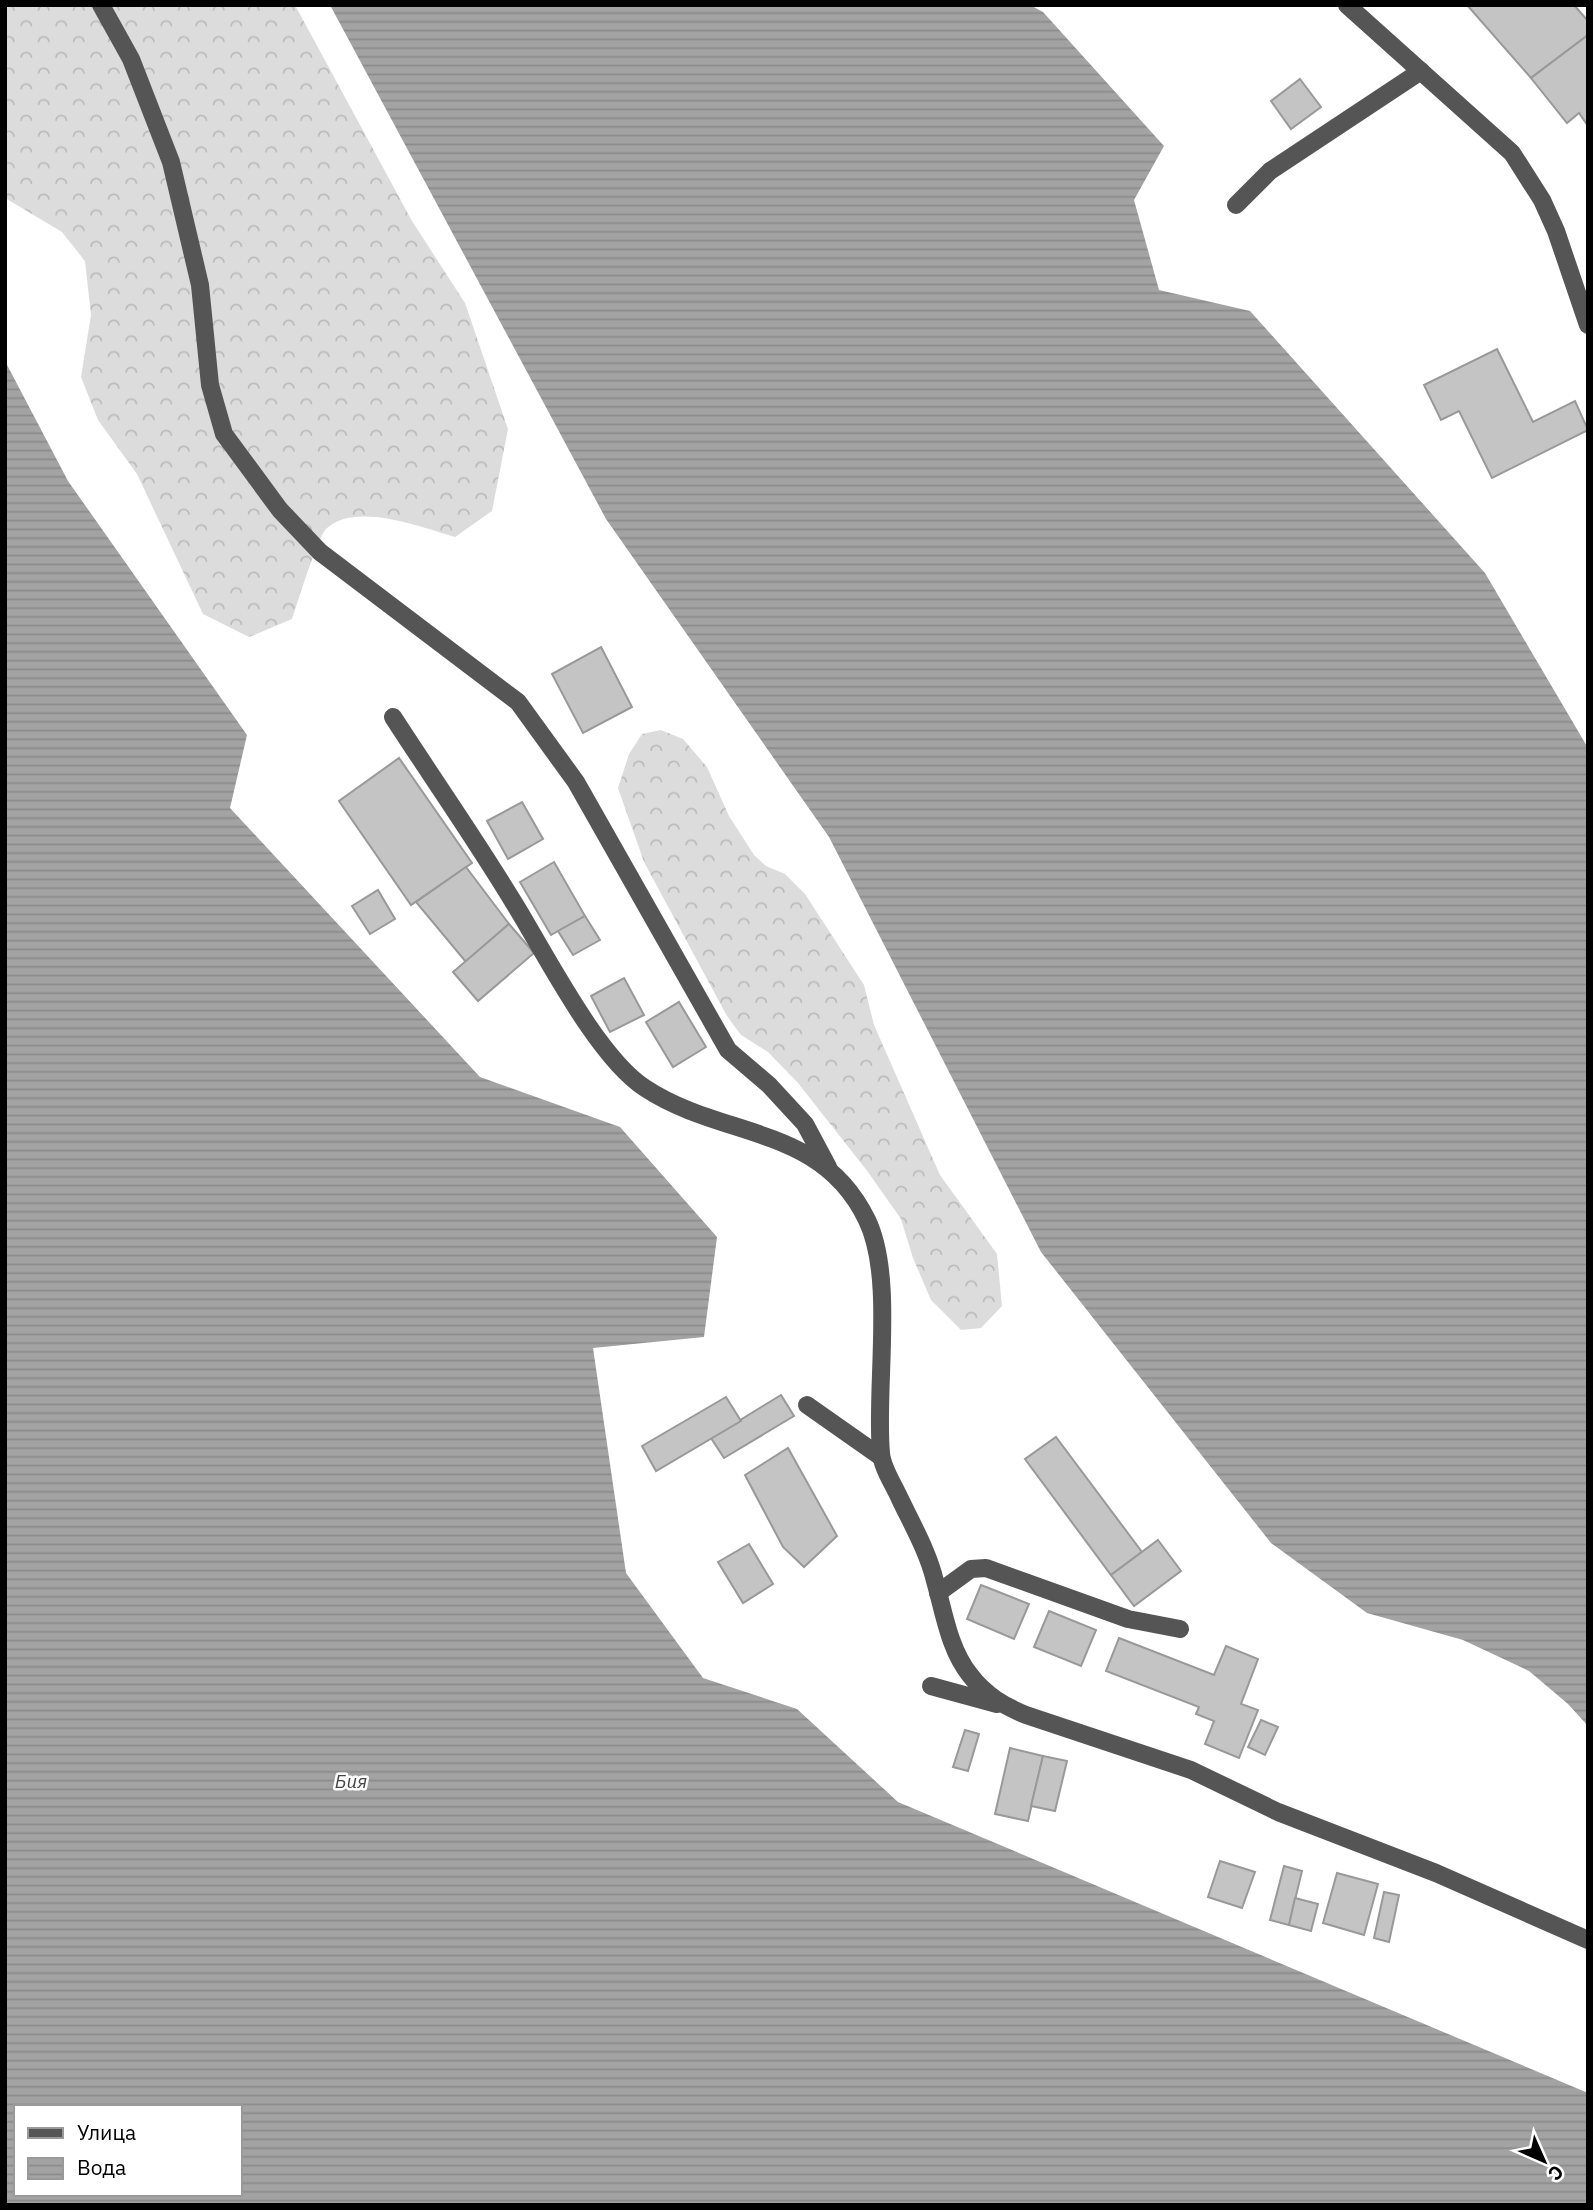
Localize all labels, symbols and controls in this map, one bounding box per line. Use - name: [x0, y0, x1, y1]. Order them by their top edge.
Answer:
- water label: Бия: [335, 1769, 367, 1793]
- legend: [14, 2105, 242, 2196]
- text: Улица: [77, 2118, 136, 2146]
- north arrow: [1509, 2126, 1579, 2196]
- text: Вода: [77, 2153, 126, 2181]
- text: С: [1543, 2160, 1569, 2186]

